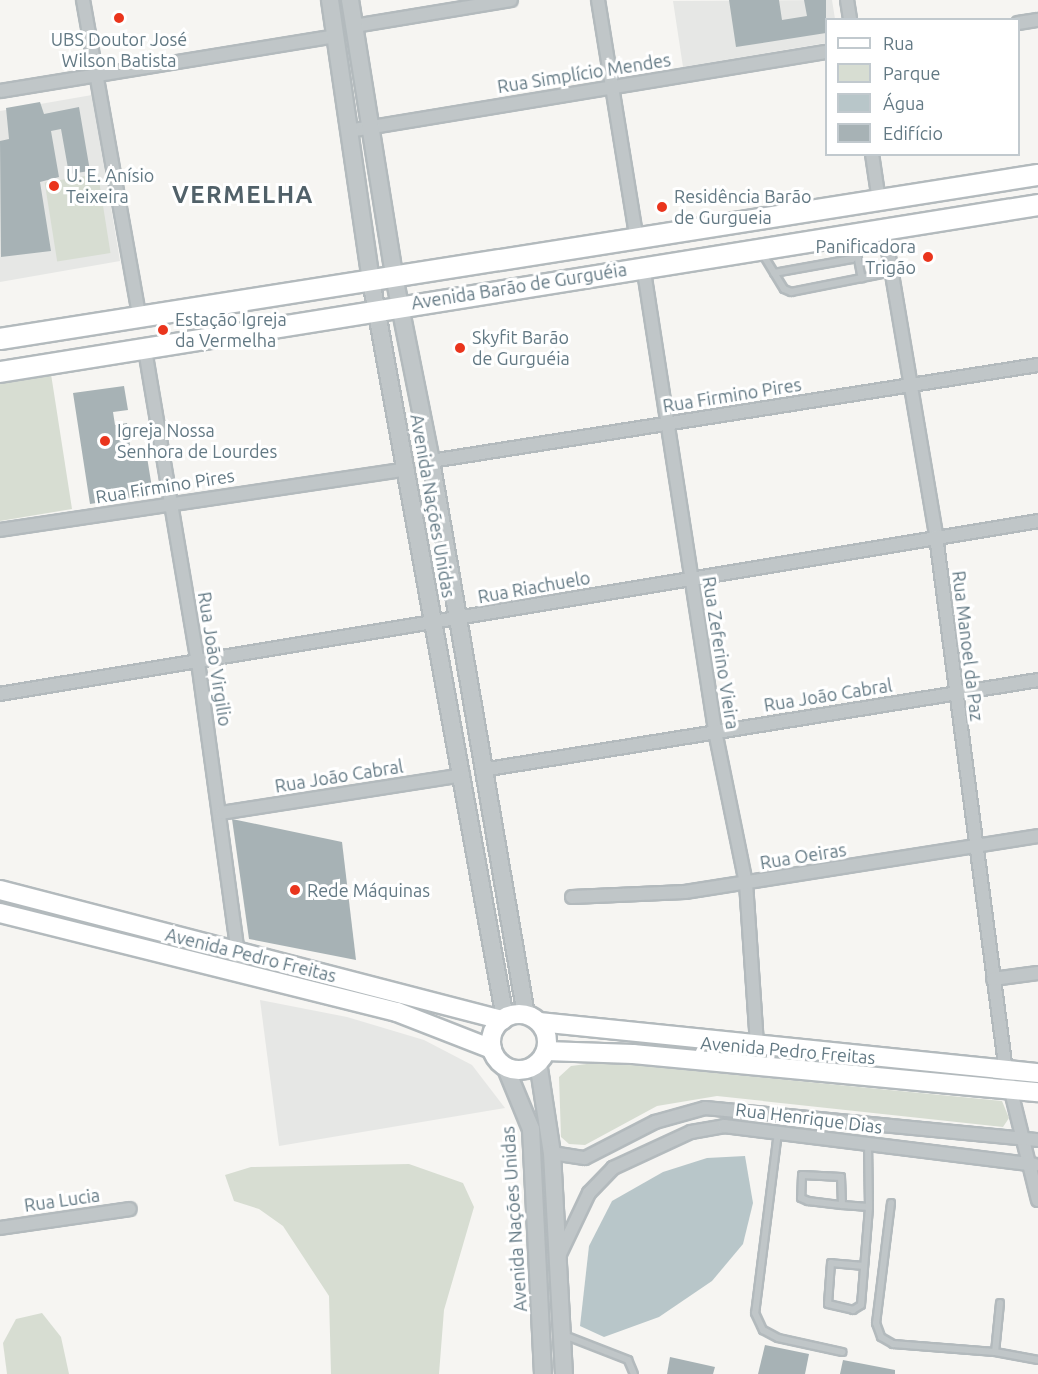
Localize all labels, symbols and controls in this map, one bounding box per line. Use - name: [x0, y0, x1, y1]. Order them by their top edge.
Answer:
- marker: UBS Doutor José Wilson Batista: [110, 9, 128, 27]
- legend: [825, 18, 1020, 156]
- place label: UBS Doutor José Wilson Batista: [51, 29, 187, 72]
- text: Rua: [883, 33, 914, 53]
- street label: Rua Simplício Mendes: [496, 49, 672, 97]
- text: Parque: [883, 63, 940, 83]
- text: Água: [883, 93, 925, 113]
- text: Edifício: [883, 123, 943, 143]
- place label: U. E. Anísio Teixeira: [66, 165, 154, 207]
- marker: U. E. Anísio Teixeira: [47, 179, 61, 193]
- district label: VERMELHA: [172, 181, 314, 209]
- place label: Residência Barão de Gurgueia: [674, 186, 811, 228]
- marker: Residência Barão de Gurgueia: [655, 200, 669, 214]
- place label: Panificadora Trigão: [816, 236, 916, 278]
- marker: Panificadora Trigão: [921, 250, 935, 264]
- street label: Avenida Barão de Gurguéia: [410, 258, 628, 314]
- place label: Estação Igreja da Vermelha: [175, 309, 287, 352]
- marker: Estação Igreja da Vermelha: [156, 323, 170, 337]
- place label: Skyfit Barão de Gurguéia: [472, 327, 570, 370]
- marker: Skyfit Barão de Gurguéia: [453, 341, 467, 355]
- street label: Rua Firmino Pires: [661, 373, 803, 417]
- street label: Avenida Nações Unidas: [406, 413, 460, 599]
- place label: Igreja Nossa Senhora de Lourdes: [117, 420, 277, 462]
- marker: Igreja Nossa Senhora de Lourdes: [98, 434, 112, 448]
- street label: Rua Firmino Pires: [94, 464, 236, 508]
- street label: Rua Riachuelo: [476, 566, 592, 608]
- street label: Rua Manoel da Paz: [948, 570, 988, 722]
- street label: Rua Zeferino Vieira: [698, 575, 744, 731]
- street label: Rua João Virgilio: [194, 590, 236, 728]
- street label: Rua João Cabral: [762, 674, 894, 716]
- street label: Rua João Cabral: [273, 755, 405, 797]
- street label: Rua Oeiras: [758, 839, 848, 873]
- place label: Rede Máquinas: [307, 879, 430, 901]
- marker: Rede Máquinas: [288, 883, 302, 897]
- street label: Avenida Pedro Freitas: [163, 923, 339, 987]
- street label: Avenida Pedro Freitas: [700, 1032, 876, 1068]
- street label: Rua Henrique Dias: [734, 1098, 884, 1138]
- street label: Avenida Nações Unidas: [497, 1125, 531, 1313]
- street label: Rua Lucia: [23, 1184, 101, 1216]

